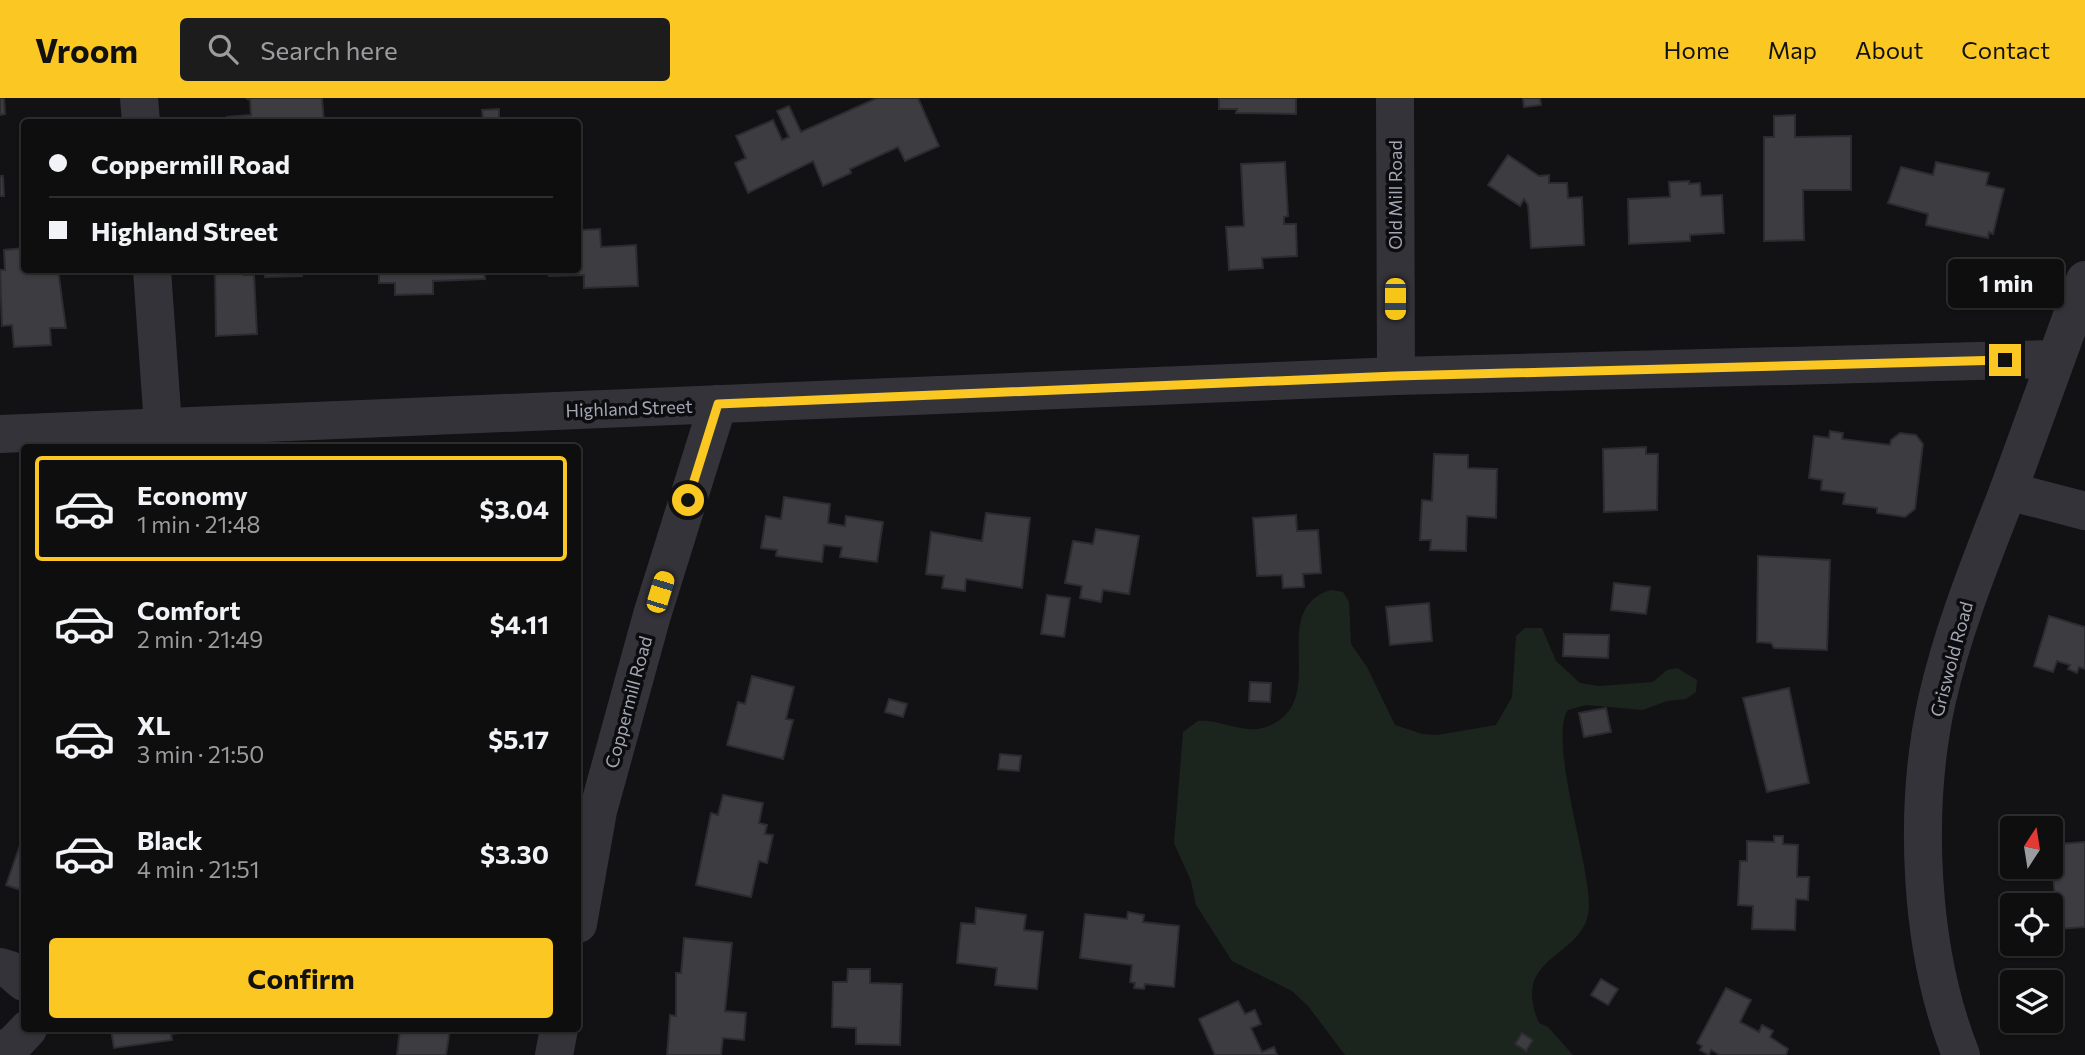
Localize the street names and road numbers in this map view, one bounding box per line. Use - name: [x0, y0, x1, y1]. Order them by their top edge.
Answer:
- street label: Old Mill Road: [1384, 140, 1406, 250]
- street label: Highland Street: [565, 395, 693, 421]
- street label: Griswold Road: [1925, 599, 1977, 719]
- street label: Coppermill Road: [600, 633, 656, 771]

